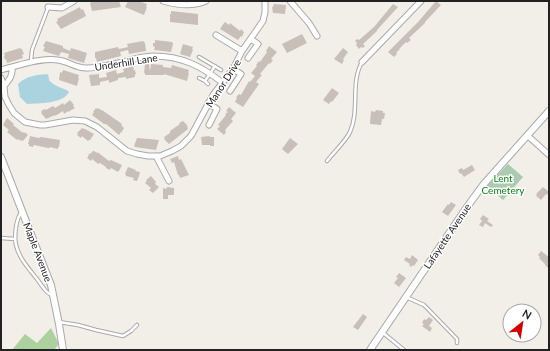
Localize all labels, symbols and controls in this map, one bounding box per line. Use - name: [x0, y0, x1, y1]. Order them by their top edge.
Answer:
- street label: Underhill Lane: [94, 51, 158, 73]
- street label: Manor Drive: [203, 57, 243, 109]
- park label: Lent Cemetery: [482, 172, 525, 196]
- street label: Lafayette Avenue: [421, 201, 473, 271]
- street label: Maple Avenue: [21, 221, 55, 283]
- north arrow: [502, 303, 542, 343]
- text: N: [520, 306, 534, 322]

